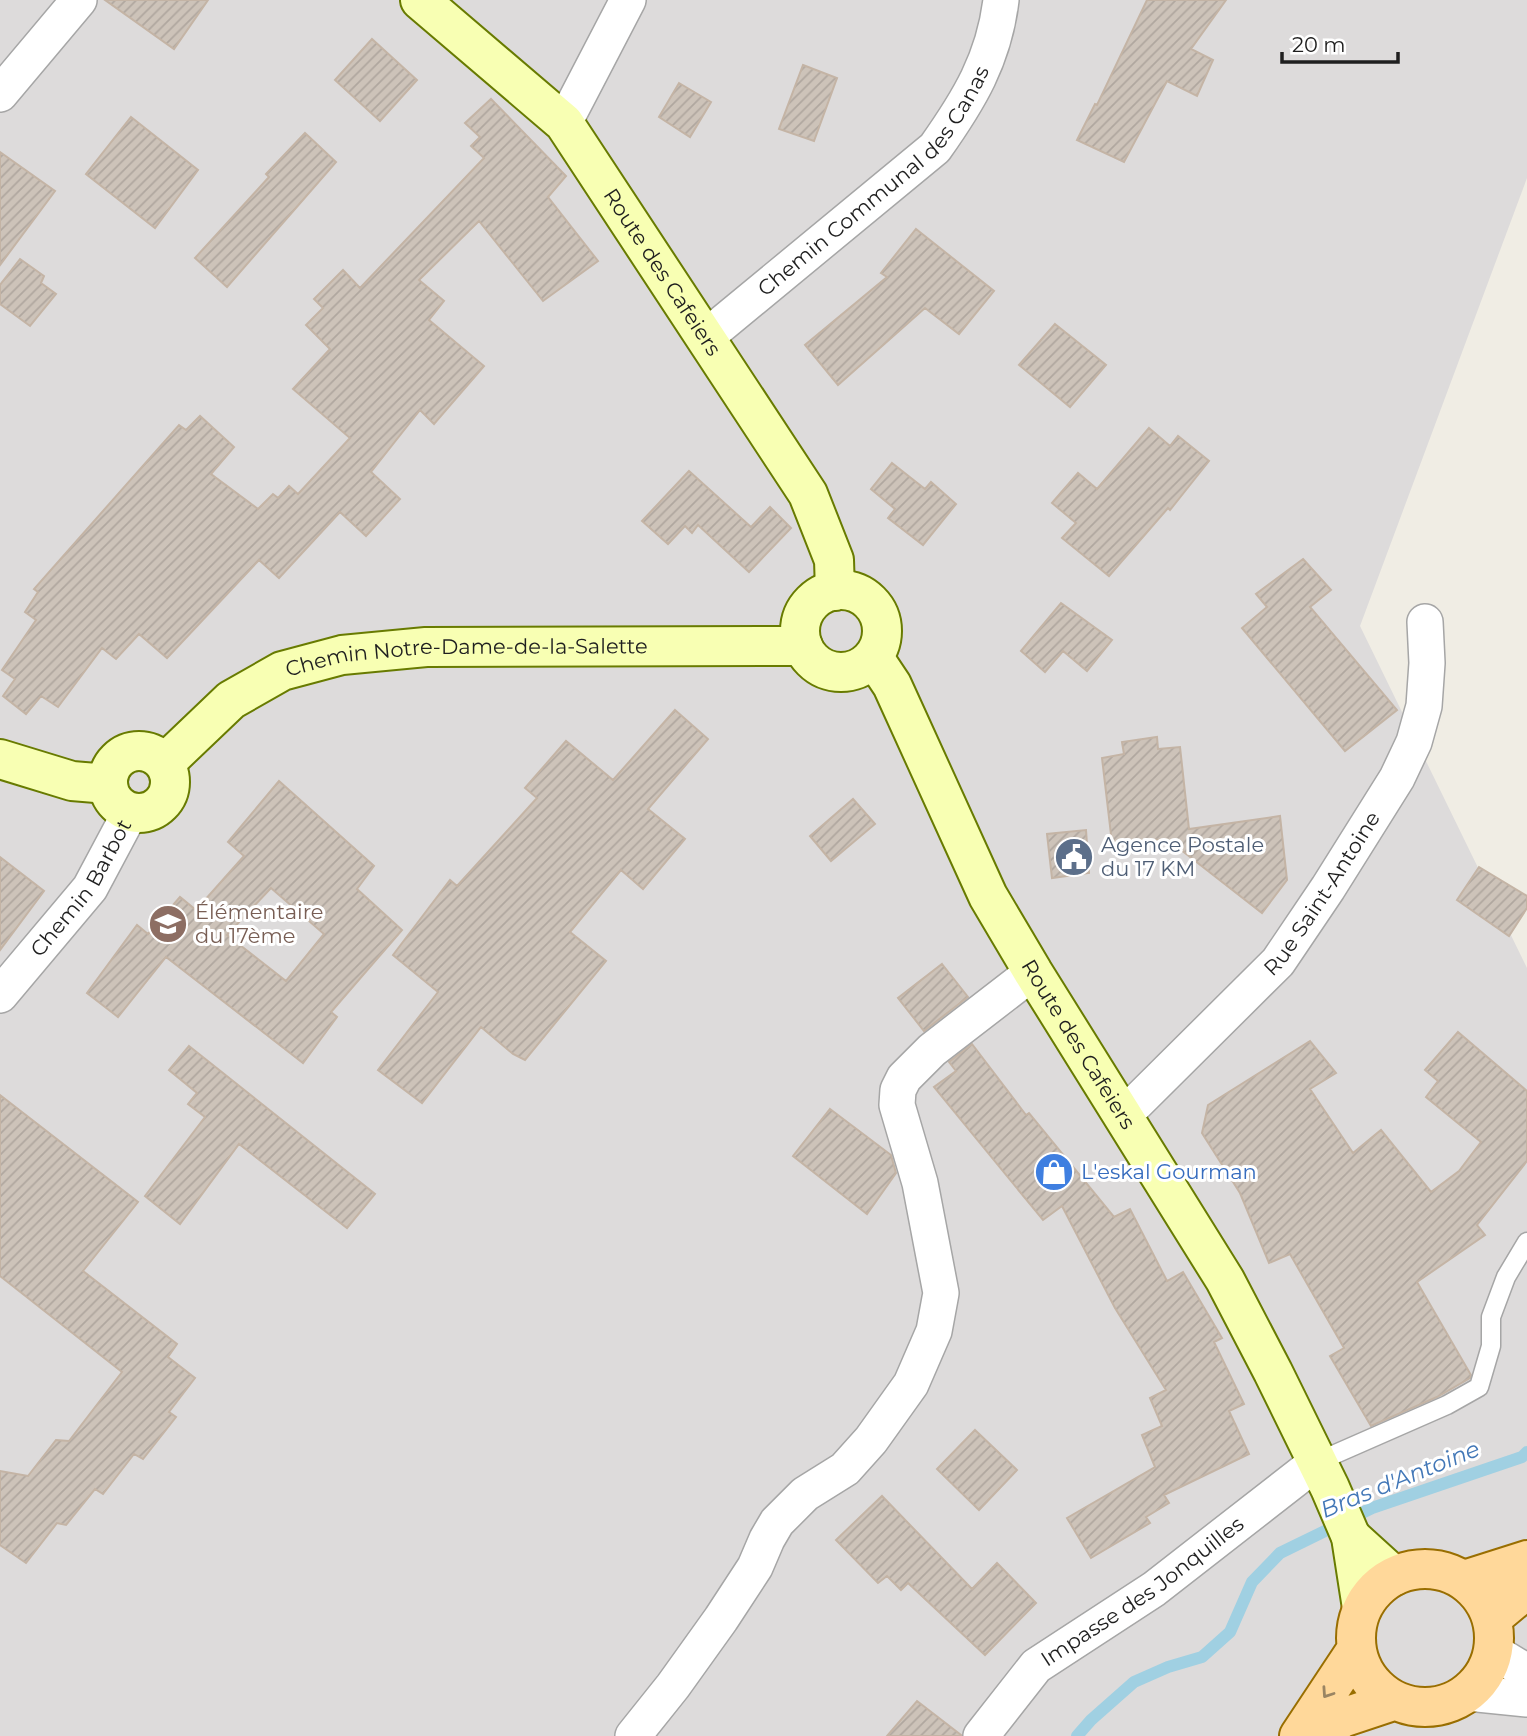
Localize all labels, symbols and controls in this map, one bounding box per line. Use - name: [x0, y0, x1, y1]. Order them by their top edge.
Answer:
- scale bar: [1282, 21, 1398, 65]
- text: 20 m: [1292, 32, 1346, 57]
- street label: Chemin Communal des Canas: [752, 62, 994, 301]
- street label: Route des Cafeiers: [598, 184, 727, 360]
- street label: Chemin Notre-Dame-de-la-Salette: [283, 633, 648, 682]
- street label: Rue Saint-Antoine: [1259, 807, 1385, 981]
- street label: Chemin Barbot: [25, 815, 136, 961]
- place label: Agence Postale du 17 KM: [1101, 832, 1264, 881]
- public building icon: Agence Postale du 17 KM: [1053, 836, 1095, 878]
- place label: Élémentaire du 17ème: [195, 899, 324, 948]
- school or university icon: Élémentaire du 17ème: [147, 903, 189, 945]
- street label: Route des Cafeiers: [1016, 955, 1141, 1134]
- shop icon: L'eskal Gourman: [1033, 1151, 1075, 1193]
- place label: L'eskal Gourman: [1081, 1159, 1257, 1184]
- water label: Bras d'Antoine: [1316, 1434, 1484, 1524]
- street label: Impasse des Jonquilles: [1036, 1511, 1249, 1671]
- one-way arrow: [1323, 1685, 1336, 1698]

